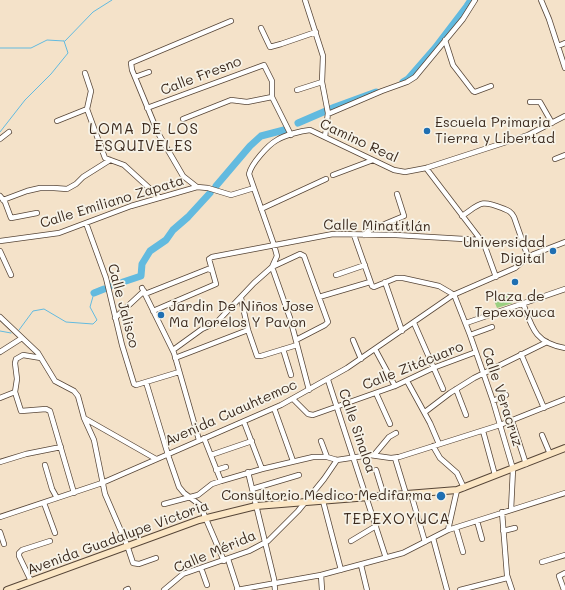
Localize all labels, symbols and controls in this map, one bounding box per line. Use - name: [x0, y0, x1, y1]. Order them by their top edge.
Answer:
- street label: Calle Fresno: [158, 53, 244, 99]
- place label: Escuela Primaria Tierra y Libertad: [435, 115, 555, 148]
- street label: Camino Real: [317, 116, 401, 166]
- district label: LOMA DE LOS ESQUIVELES: [89, 120, 199, 155]
- marker: Escuela Primaria Tierra y Libertad: [422, 126, 432, 136]
- street label: Calle Emiliano Zapata: [38, 172, 186, 232]
- street label: Calle Minatitlán: [323, 217, 431, 235]
- place label: Universidad Digital: [463, 235, 545, 268]
- marker: Universidad Digital: [548, 246, 558, 256]
- street label: Calle Jalisco: [104, 262, 142, 350]
- marker: Plaza de Tepexoyuca: [510, 277, 520, 287]
- place label: Plaza de Tepexoyuca: [474, 289, 556, 322]
- place label: Jardin De Niños Jose Ma Morelos Y Pavon: [169, 299, 314, 332]
- marker: Jardin De Niños Jose Ma Morelos Y Pavon: [156, 310, 166, 320]
- street label: Calle Zitácuaro: [360, 338, 466, 394]
- street label: Calle Veracruz: [478, 345, 526, 449]
- street label: Avenida Cuauhtemoc: [162, 376, 300, 450]
- street label: Calle Sinaloa: [335, 387, 379, 475]
- place label: Consultorio Medico Medifarma: [221, 488, 432, 504]
- marker: Consultorio Medico Medifarma: [435, 490, 447, 502]
- street label: Avenida Guadalupe Victoria: [25, 497, 211, 579]
- district label: TEPEXOYUCA: [343, 510, 451, 528]
- street label: Calle Mérida: [171, 527, 259, 577]

